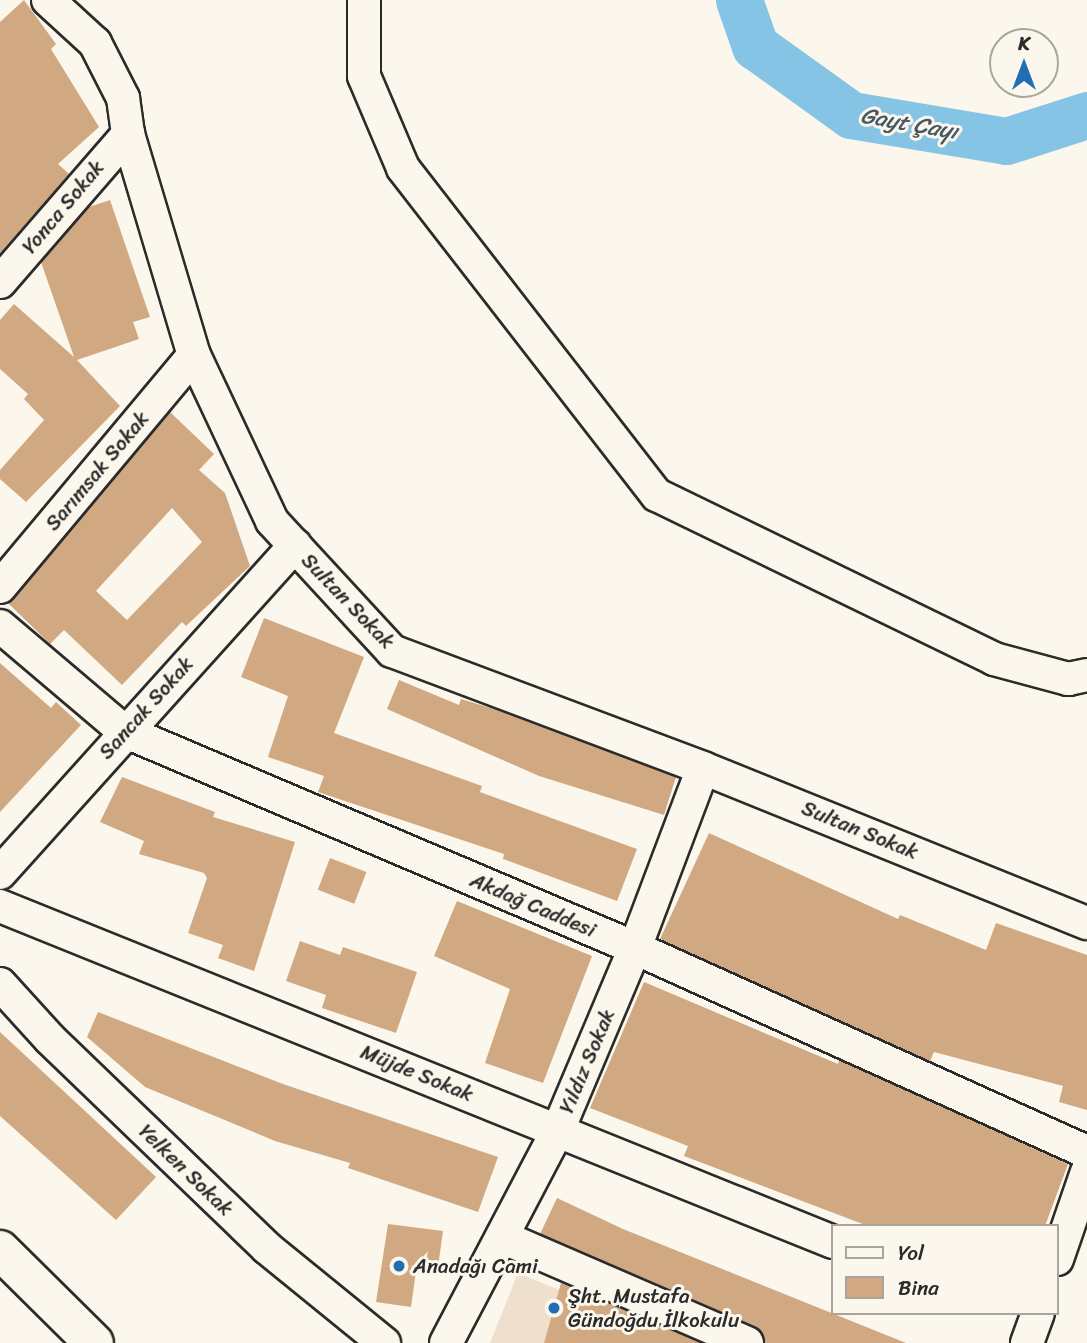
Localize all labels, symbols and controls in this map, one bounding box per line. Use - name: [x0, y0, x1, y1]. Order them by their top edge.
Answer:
- text: K: [1018, 27, 1030, 60]
- north arrow: [989, 28, 1059, 98]
- water label: Gayt Çayı: [858, 102, 960, 146]
- street label: Yonca Sokak: [17, 155, 109, 259]
- street label: Sarımsak Sokak: [40, 406, 154, 536]
- street label: Sultan Sokak: [296, 548, 400, 654]
- street label: Sancak Sokak: [93, 651, 199, 765]
- street label: Sultan Sokak: [798, 795, 922, 865]
- street label: Akdağ Caddesi: [467, 867, 599, 943]
- street label: Yıldız Sokak: [554, 1005, 620, 1117]
- street label: Müjde Sokak: [357, 1039, 477, 1107]
- street label: Yelken Sokak: [133, 1119, 239, 1221]
- legend: [832, 1224, 1059, 1315]
- text: Yol: [898, 1234, 924, 1272]
- place label: Anadağı Cami: [413, 1253, 538, 1279]
- marker: Anadağı Cami: [391, 1258, 407, 1274]
- text: Bina: [898, 1269, 939, 1307]
- place label: Şht. Mustafa Gündoğdu İlkokulu: [568, 1283, 740, 1333]
- marker: Şht. Mustafa Gündoğdu İlkokulu: [546, 1300, 562, 1316]

